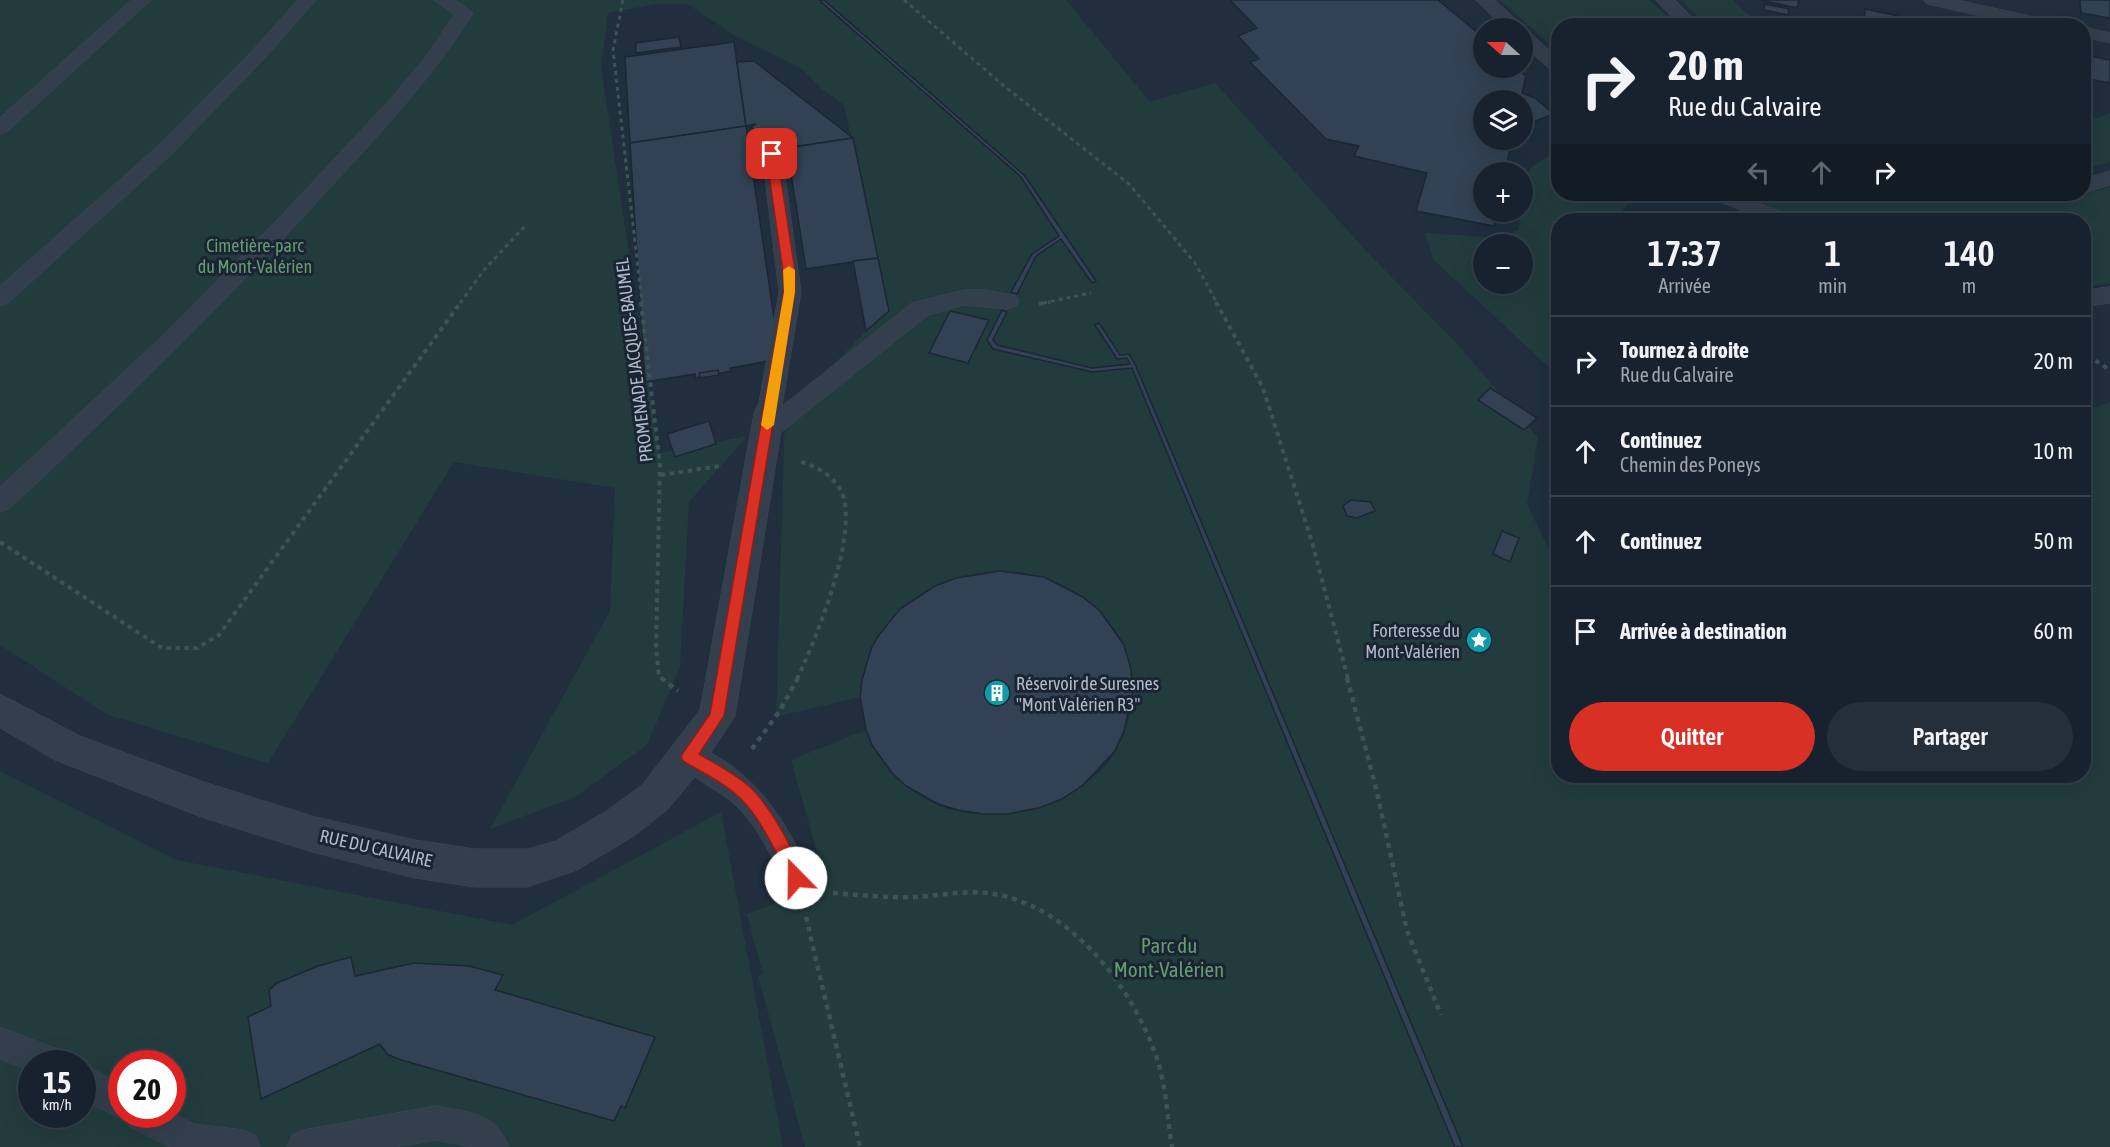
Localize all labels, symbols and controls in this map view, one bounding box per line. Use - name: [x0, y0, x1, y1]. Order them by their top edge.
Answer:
- north arrow: [1473, 18, 1533, 78]
- map controls: [1473, 18, 1533, 294]
- text: 20 m: [1668, 41, 1743, 89]
- icon: right: [1569, 42, 1647, 120]
- button: layers: [1473, 90, 1533, 150]
- text: Rue du Calvaire: [1668, 91, 1821, 122]
- pin: [746, 128, 797, 179]
- icon: arrive: [755, 137, 788, 170]
- icon: left: [1742, 156, 1775, 189]
- icon: ahead: [1805, 156, 1838, 189]
- icon: right: [1868, 156, 1901, 189]
- button: +: [1473, 162, 1533, 222]
- text: 17:37: [1648, 232, 1722, 274]
- text: 1: [1824, 232, 1841, 274]
- text: 140: [1944, 232, 1994, 274]
- button: −: [1473, 234, 1533, 294]
- park label: Cimetière-parc du Mont-Valérien: [198, 235, 312, 277]
- street label: PROMENADE JACQUES-BAUMEL: [611, 257, 657, 463]
- text: Arrivée: [1659, 274, 1711, 297]
- text: min: [1818, 274, 1847, 297]
- text: m: [1962, 274, 1976, 297]
- text: Tournez à droite: [1620, 337, 1749, 363]
- icon: right: [1569, 345, 1602, 378]
- text: 20 m: [2033, 348, 2073, 374]
- text: Rue du Calvaire: [1620, 363, 1734, 386]
- text: Continuez: [1620, 427, 1702, 453]
- icon: ahead: [1569, 435, 1602, 468]
- text: 10 m: [2033, 438, 2073, 464]
- text: Chemin des Poneys: [1620, 453, 1760, 476]
- icon: ahead: [1569, 525, 1602, 558]
- text: Continuez: [1620, 528, 1702, 554]
- text: 50 m: [2033, 528, 2073, 554]
- icon: arrive: [1569, 615, 1602, 648]
- text: Arrivée à destination: [1620, 618, 1787, 644]
- text: 60 m: [2033, 618, 2073, 644]
- place label: Forteresse du Mont-Valérien: [1365, 620, 1460, 662]
- place icon: Forteresse du Mont-Valérien: [1464, 625, 1494, 655]
- place label: Réservoir de Suresnes "Mont Valérien R3": [1016, 673, 1159, 715]
- building icon: Réservoir de Suresnes "Mont Valérien R3": [982, 678, 1012, 708]
- button: Quitter: [1569, 702, 1815, 771]
- button: Partager: [1827, 702, 2073, 771]
- street label: RUE DU CALVAIRE: [318, 825, 434, 871]
- position arrow: [764, 846, 828, 910]
- park label: Parc du Mont-Valérien: [1114, 933, 1224, 981]
- speed limit sign: 20: [108, 1050, 186, 1128]
- text: 15: [43, 1065, 71, 1099]
- text: km/h: [42, 1096, 72, 1113]

